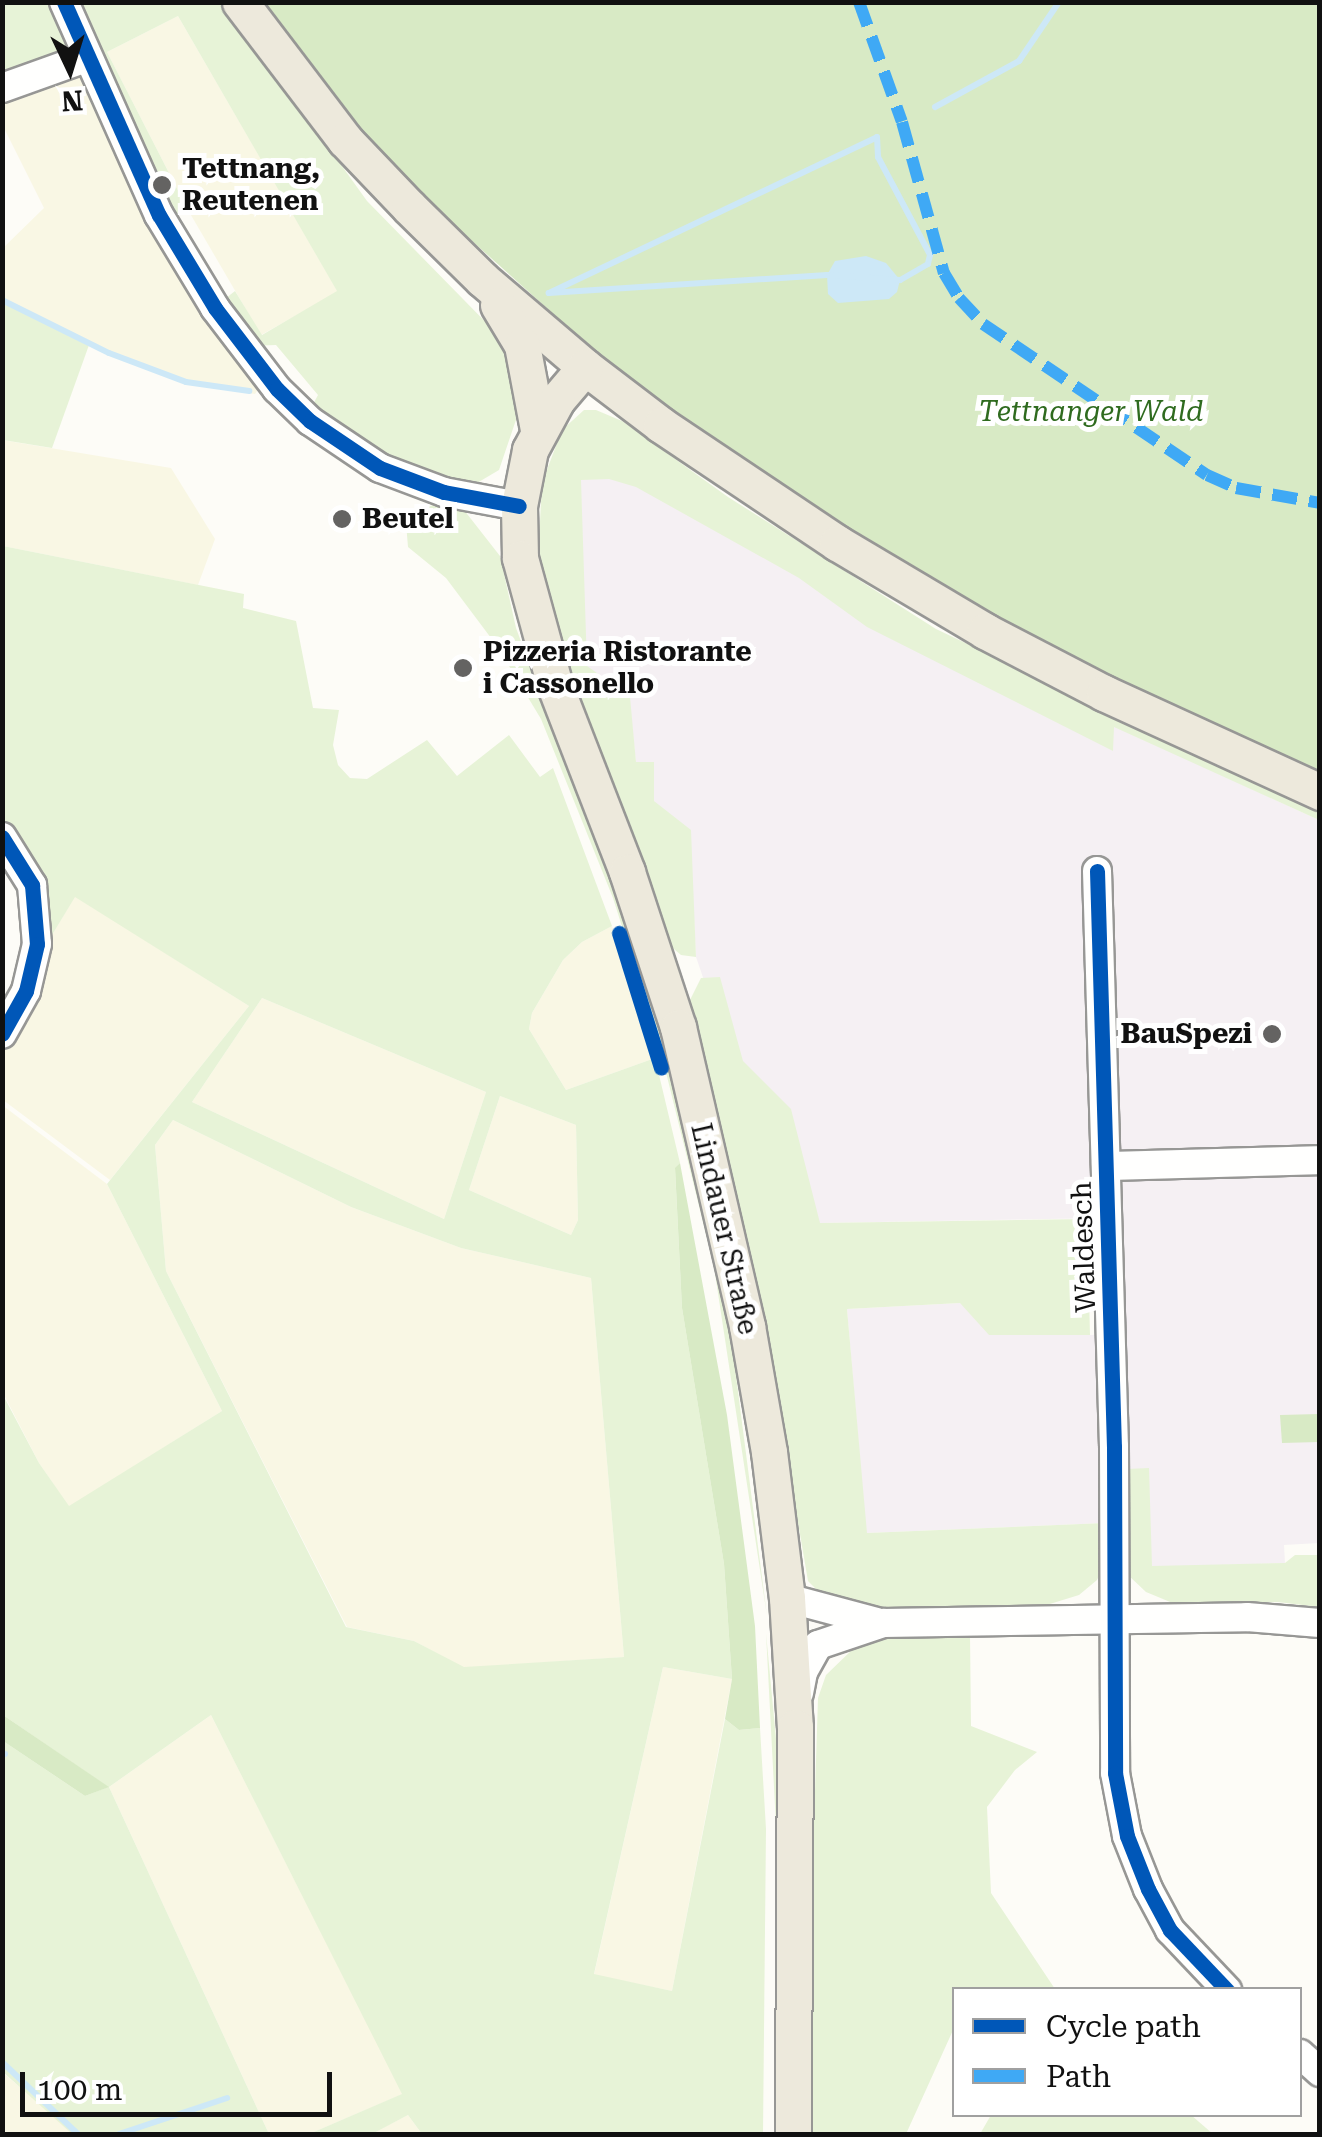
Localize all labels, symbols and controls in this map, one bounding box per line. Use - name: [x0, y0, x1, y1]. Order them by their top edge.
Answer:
- north arrow: [20, 20, 120, 120]
- text: N: [60, 83, 84, 118]
- place label: Tettnang, Reutenen: [182, 152, 320, 218]
- marker: Tettnang, Reutenen: [151, 174, 173, 196]
- park label: Tettnanger Wald: [979, 395, 1203, 429]
- place label: Beutel: [362, 502, 454, 536]
- marker: Beutel: [331, 508, 353, 530]
- place label: Pizzeria Ristorante i Cassonello: [483, 635, 752, 701]
- marker: Pizzeria Ristorante i Cassonello: [452, 657, 474, 679]
- place label: BauSpezi: [1121, 1017, 1252, 1051]
- marker: BauSpezi: [1261, 1023, 1283, 1045]
- street label: Lindauer Straße: [683, 1120, 765, 1338]
- street label: Waldesch: [1065, 1181, 1103, 1313]
- legend: [952, 1987, 1302, 2117]
- text: Cycle path: [1046, 2009, 1201, 2044]
- scale bar: [25, 2052, 338, 2114]
- text: Path: [1046, 2059, 1111, 2094]
- text: 100 m: [37, 2072, 122, 2107]

